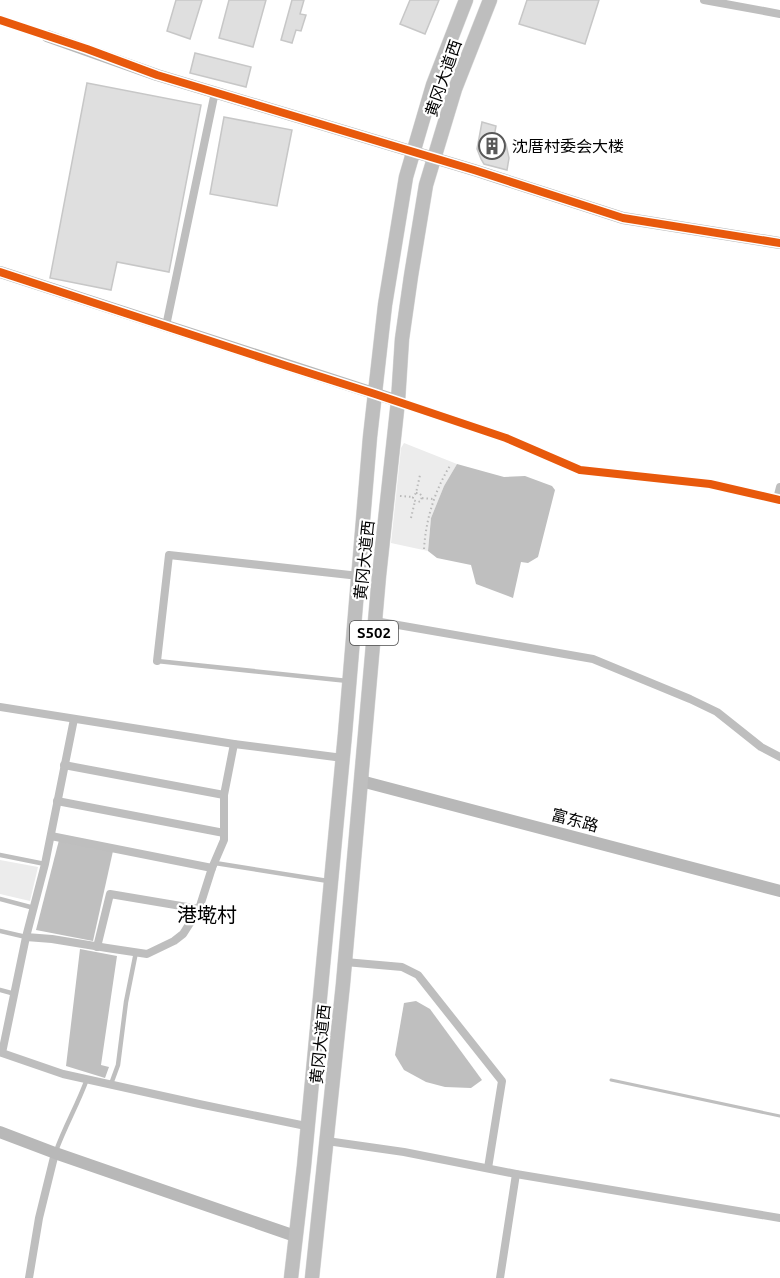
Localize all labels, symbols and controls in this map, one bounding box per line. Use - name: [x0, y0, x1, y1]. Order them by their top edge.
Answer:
- street label: 黄冈大道西: [421, 37, 465, 119]
- building icon: 沈厝村委会大楼: [477, 131, 507, 161]
- place label: 沈厝村委会大楼: [512, 137, 624, 155]
- street label: 黄冈大道西: [351, 519, 377, 601]
- road number: S502: [350, 621, 398, 645]
- street label: 富东路: [549, 805, 601, 835]
- district label: 港墘村: [177, 903, 237, 926]
- street label: 黄冈大道西: [307, 1003, 333, 1085]

